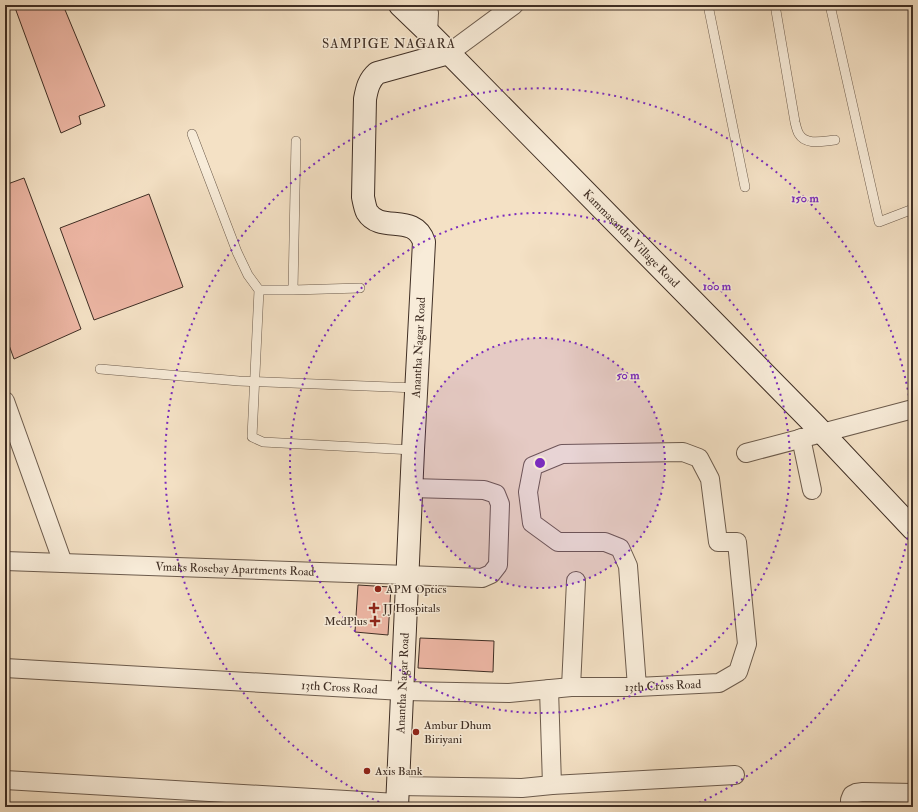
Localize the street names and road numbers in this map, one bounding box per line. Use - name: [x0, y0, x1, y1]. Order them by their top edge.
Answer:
- street label: Kammasandra Village Road: [580, 186, 683, 290]
- street label: Anantha Nagar Road: [408, 297, 429, 399]
- street label: Vmaks Rosebay Apartments Road: [155, 559, 315, 579]
- street label: Anantha Nagar Road: [393, 632, 412, 735]
- street label: 13th Cross Road: [625, 676, 702, 695]
- street label: 13th Cross Road: [301, 678, 378, 697]

